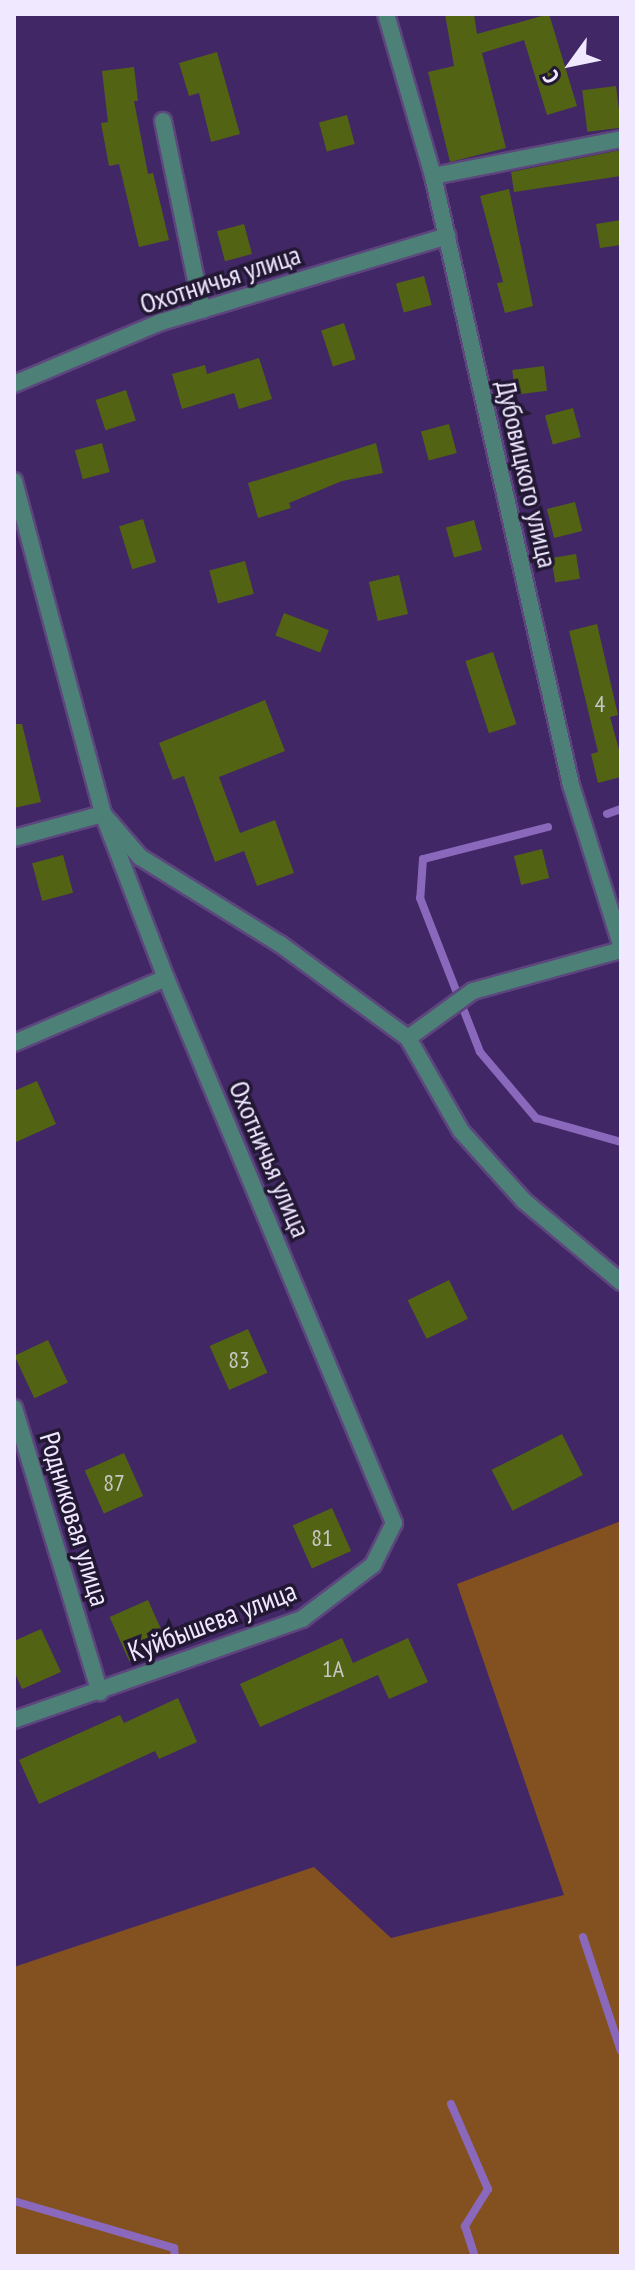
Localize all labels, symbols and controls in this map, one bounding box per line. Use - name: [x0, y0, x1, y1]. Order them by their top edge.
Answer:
- north arrow: [531, 24, 611, 104]
- text: С: [536, 65, 565, 89]
- street label: Охотничья улица: [135, 237, 305, 321]
- street label: Дубовицкого улица: [489, 377, 565, 571]
- house number: 4: [595, 690, 605, 718]
- street label: Охотничья улица: [222, 1076, 318, 1242]
- house number: 83: [228, 1346, 250, 1374]
- street label: Родниковая улица: [33, 1428, 117, 1610]
- house number: 87: [103, 1469, 125, 1497]
- house number: 81: [311, 1524, 333, 1552]
- street label: Куйбышева улица: [123, 1573, 301, 1669]
- house number: 1А: [322, 1655, 344, 1683]

